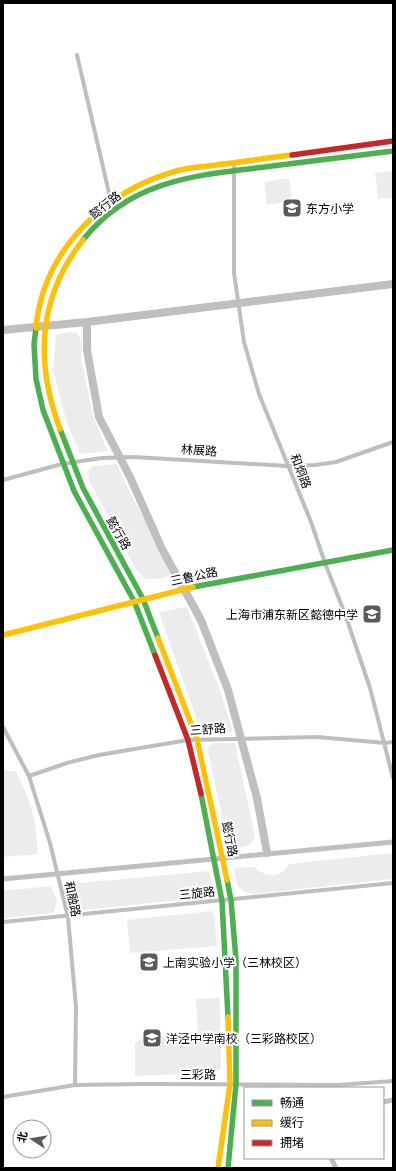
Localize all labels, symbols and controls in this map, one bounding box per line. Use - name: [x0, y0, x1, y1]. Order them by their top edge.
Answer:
- street label: 懿行路: [86, 188, 124, 222]
- school or university icon: 东方小学: [281, 197, 303, 219]
- place label: 东方小学: [306, 201, 354, 216]
- street label: 林展路: [181, 441, 217, 459]
- street label: 和炯路: [288, 452, 314, 490]
- street label: 懿行路: [104, 514, 134, 552]
- street label: 三鲁公路: [169, 564, 219, 588]
- school or university icon: 上海市浦东新区懿德中学: [361, 603, 383, 625]
- place label: 上海市浦东新区懿德中学: [226, 607, 358, 622]
- street label: 三舒路: [190, 720, 226, 738]
- street label: 懿行路: [219, 820, 241, 858]
- street label: 和融路: [62, 880, 84, 918]
- street label: 三旋路: [178, 884, 216, 902]
- school or university icon: 上南实验小学（三林校区）: [138, 951, 160, 973]
- place label: 上南实验小学（三林校区）: [163, 955, 307, 970]
- school or university icon: 洋泾中学南校（三彩路校区）: [141, 1027, 163, 1049]
- place label: 洋泾中学南校（三彩路校区）: [166, 1031, 322, 1046]
- street label: 三彩路: [180, 1067, 216, 1082]
- legend: [244, 1087, 384, 1159]
- text: 畅通: [280, 1095, 304, 1110]
- text: 缓行: [280, 1115, 304, 1130]
- north arrow: [12, 1119, 52, 1159]
- text: 北: [14, 1130, 30, 1144]
- text: 拥堵: [280, 1135, 304, 1150]

